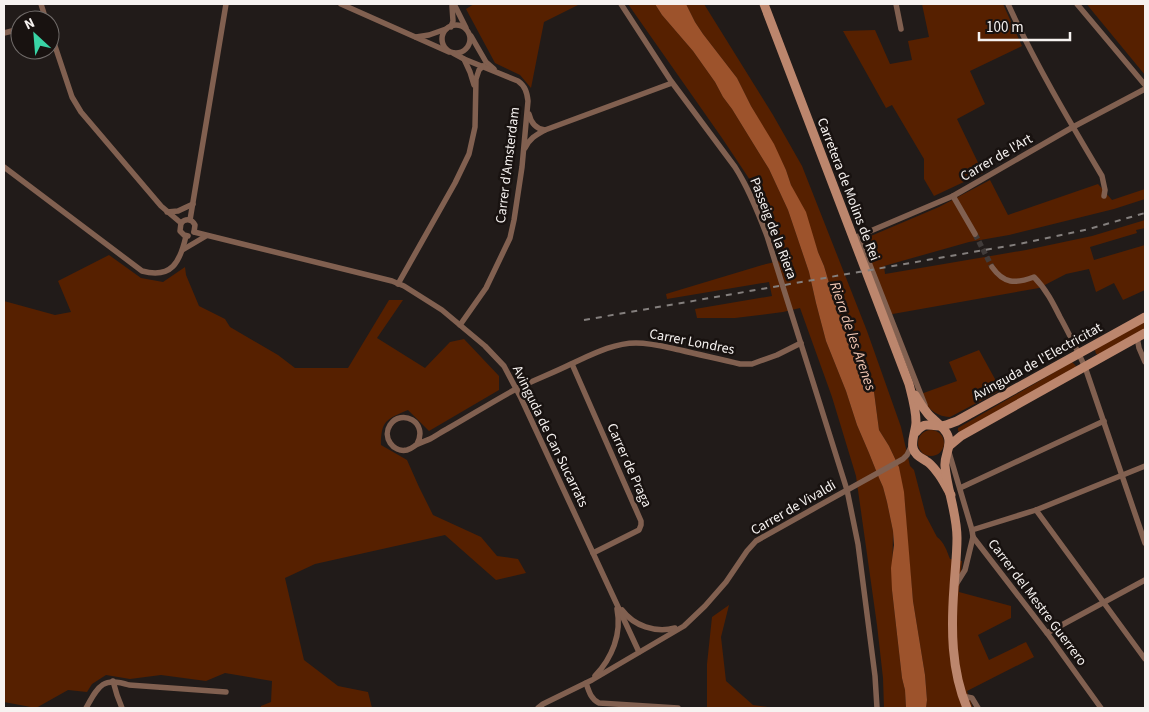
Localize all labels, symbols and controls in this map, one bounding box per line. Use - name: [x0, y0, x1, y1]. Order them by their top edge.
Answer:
- north arrow: [10, 10, 60, 60]
- scale bar: [979, 10, 1070, 42]
- text: N: [21, 13, 38, 35]
- text: 100 m: [986, 17, 1024, 38]
- street label: Carrer d'Amsterdam: [491, 106, 525, 224]
- street label: Carretera de Molins de Rei: [812, 115, 885, 264]
- street label: Carrer de l'Art: [957, 129, 1036, 187]
- street label: Passeig de la Riera: [745, 175, 802, 282]
- water label: Riera de les Arenes: [824, 279, 881, 394]
- street label: Avinguda de l'Electricitat: [969, 318, 1106, 406]
- street label: Carrer Londres: [647, 324, 736, 360]
- street label: Avinguda de Can Sucarrats: [507, 362, 593, 511]
- street label: Carrer de Praga: [602, 420, 657, 511]
- street label: Carrer de Vivaldi: [747, 475, 840, 540]
- street label: Carrer del Mestre Guerrero: [983, 535, 1092, 670]

